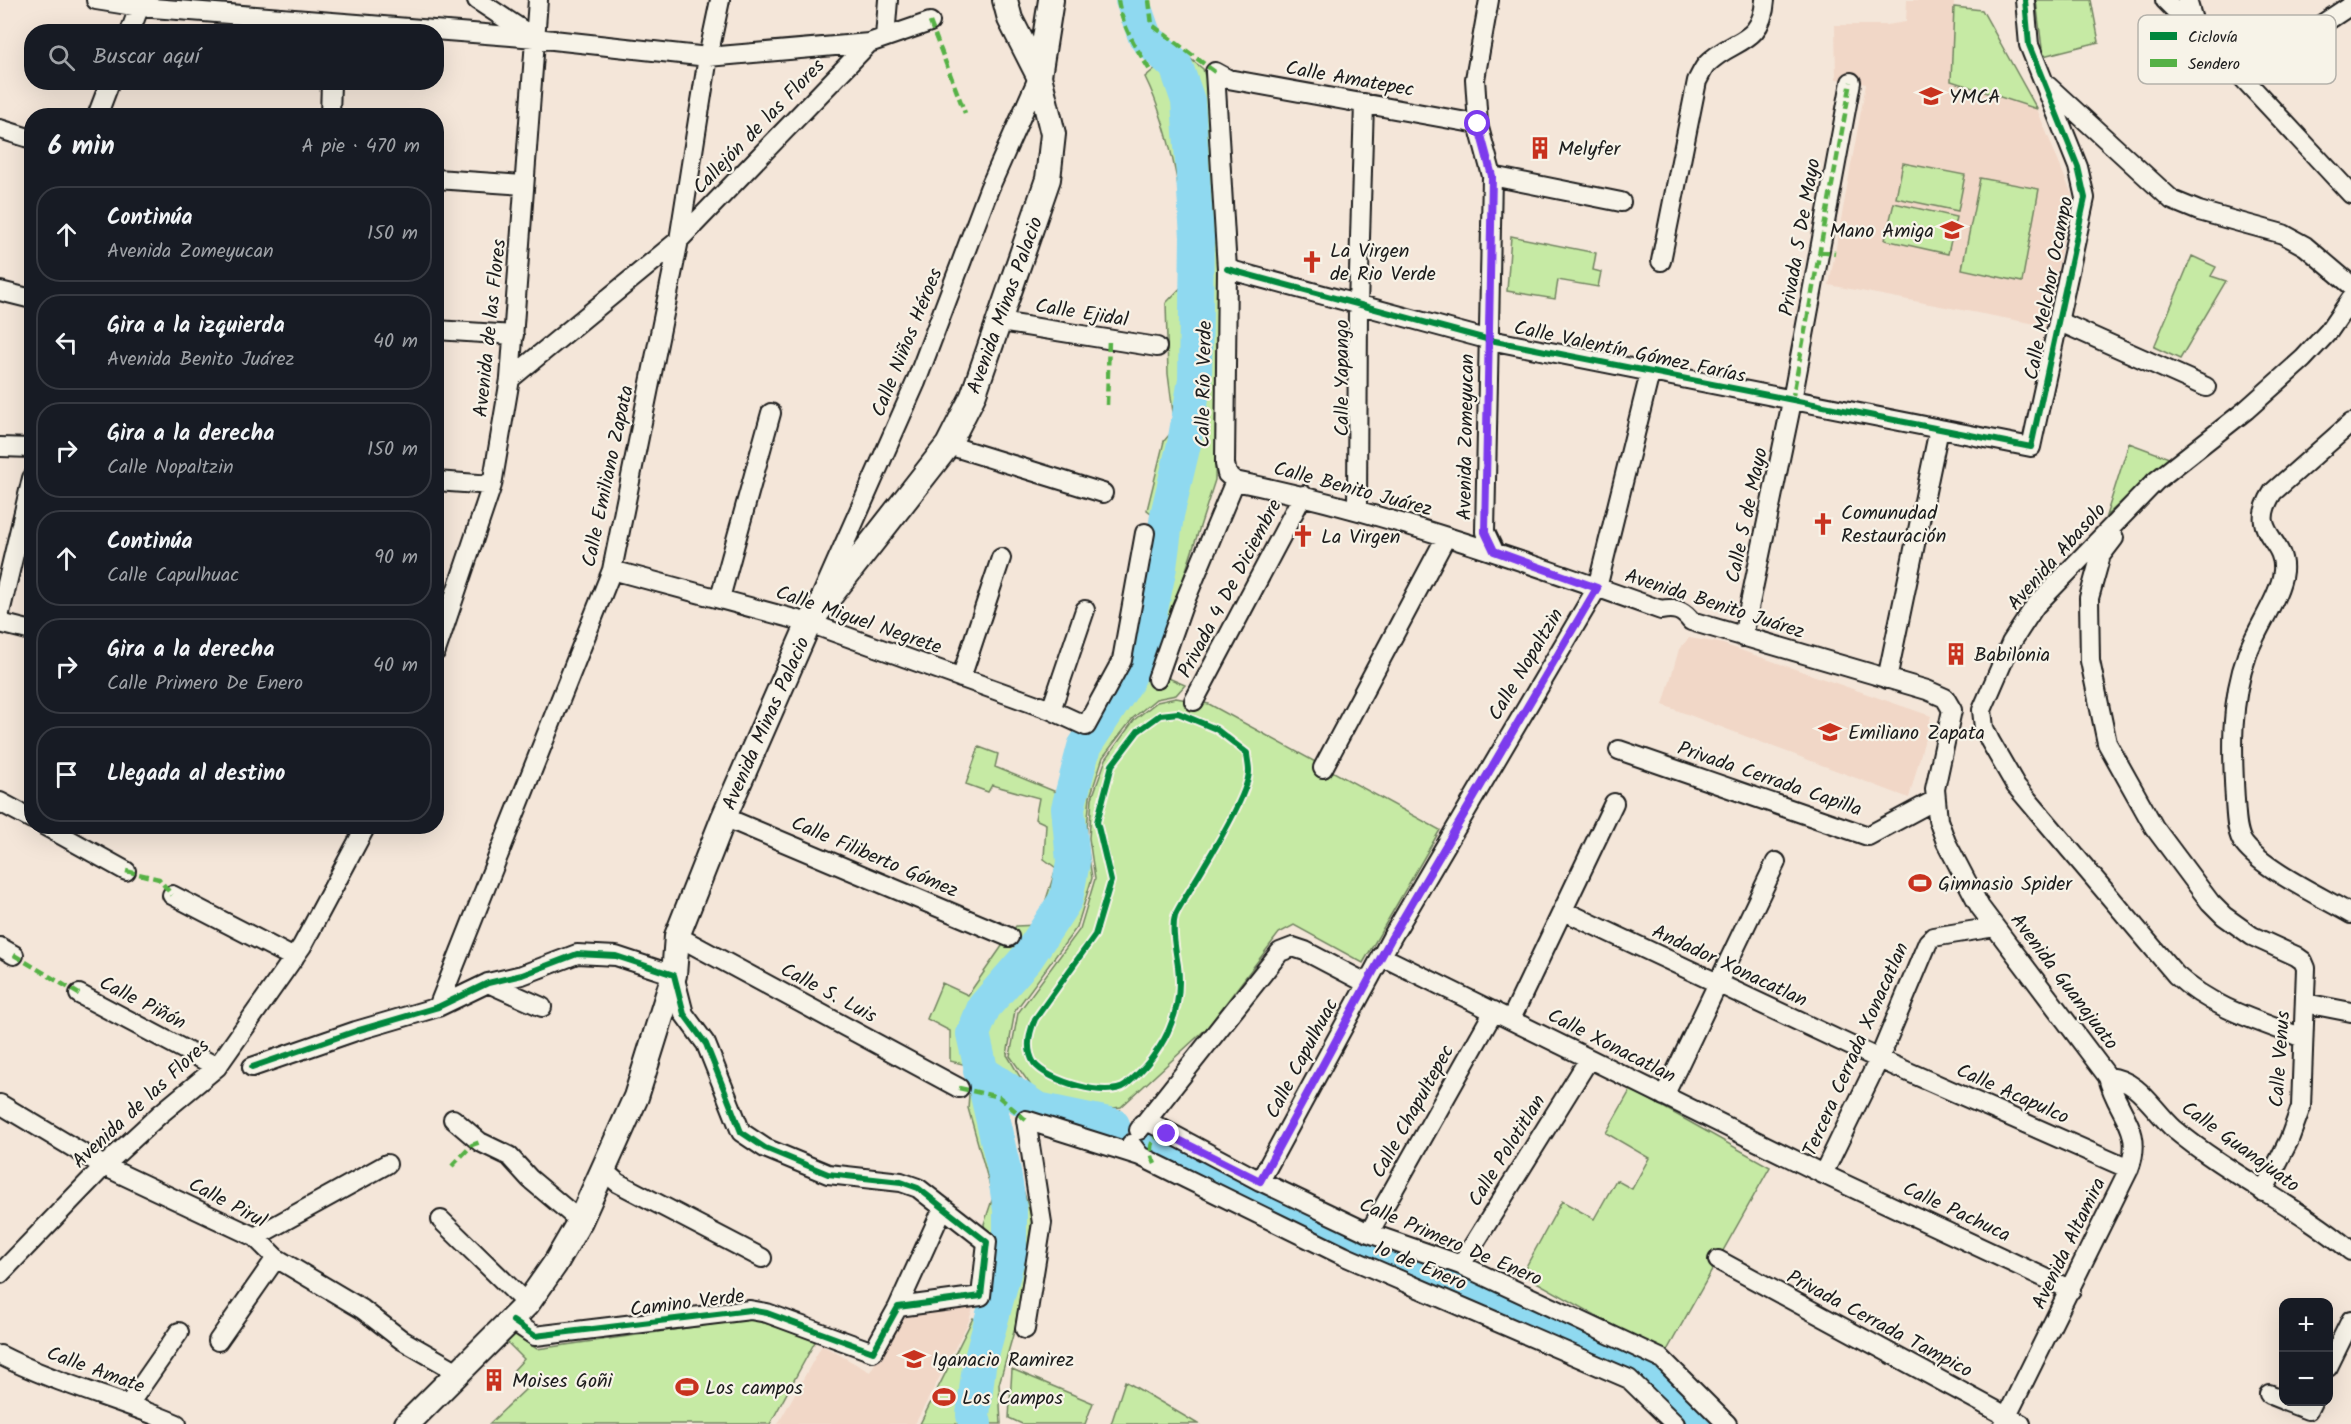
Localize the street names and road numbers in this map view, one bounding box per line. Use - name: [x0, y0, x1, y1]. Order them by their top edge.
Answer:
- street label: Callejón de las Flores: [686, 51, 834, 203]
- street label: Calle Amatepec: [1283, 53, 1416, 107]
- street label: Privada 5 De Mayo: [1771, 156, 1831, 319]
- street label: Calle Melchor Ocampo: [2016, 194, 2083, 383]
- street label: Avenida Minas Palacio: [959, 212, 1053, 399]
- street label: Avenida de las Flores: [466, 237, 516, 419]
- street label: Calle Niños Héroes: [863, 263, 952, 422]
- street label: Calle Ejidal: [1033, 291, 1131, 337]
- street label: Calle Valentín Gómez Farías: [1511, 313, 1749, 393]
- street label: Calle Yapango: [1327, 319, 1359, 437]
- street label: Calle Río Verde: [1188, 320, 1222, 448]
- street label: Avenida Zomeyucan: [1450, 353, 1484, 521]
- street label: Calle Emiliano Zapata: [574, 383, 644, 570]
- street label: Calle 5 de Mayo: [1718, 445, 1778, 586]
- street label: Calle Benito Juárez: [1270, 453, 1436, 527]
- street label: Privada 4 De Diciembre: [1170, 494, 1292, 684]
- street label: Avenida Abasolo: [2000, 496, 2115, 619]
- street label: Avenida Benito Juárez: [1620, 561, 1809, 649]
- street label: Calle Miguel Negrete: [771, 577, 946, 664]
- street label: Calle Nopaltzin: [1480, 603, 1573, 728]
- street label: Avenida Minas Palacio: [714, 632, 819, 816]
- street label: Privada Cerrada Capilla: [1673, 733, 1866, 826]
- street label: Calle Filiberto Gómez: [786, 808, 963, 908]
- street label: Avenida Guanajuato: [2001, 907, 2126, 1058]
- street label: Andador Xonacatlan: [1646, 917, 1812, 1017]
- street label: Tercera Cerrada Xonacatlan: [1795, 937, 1919, 1162]
- street label: Calle S. Luis: [774, 955, 883, 1033]
- street label: Calle Piñón: [93, 968, 191, 1039]
- street label: Calle Capulhuac: [1258, 993, 1348, 1125]
- street label: Calle Xonacatlan: [1541, 1001, 1681, 1093]
- street label: Calle Venus: [2262, 1009, 2300, 1108]
- street label: Avenida de las Flores: [65, 1031, 218, 1177]
- street label: Calle Chapultepec: [1364, 1039, 1464, 1185]
- street label: Calle Acapulco: [1951, 1056, 2074, 1134]
- street label: Calle Polotitlan: [1460, 1089, 1555, 1213]
- street label: Calle Guanajuato: [2174, 1093, 2306, 1202]
- street label: Calle Pirul: [182, 1170, 272, 1238]
- street label: Avenida Altamira: [2024, 1172, 2116, 1315]
- street label: Calle Pachuca: [1897, 1174, 2015, 1252]
- street label: Calle Primero De Enero: [1354, 1190, 1547, 1296]
- street label: 1o de Enero: [1369, 1233, 1471, 1301]
- street label: Privada Cerrada Tampico: [1780, 1262, 1978, 1387]
- street label: Camino Verde: [628, 1281, 746, 1327]
- street label: Calle Amate: [42, 1338, 149, 1403]

